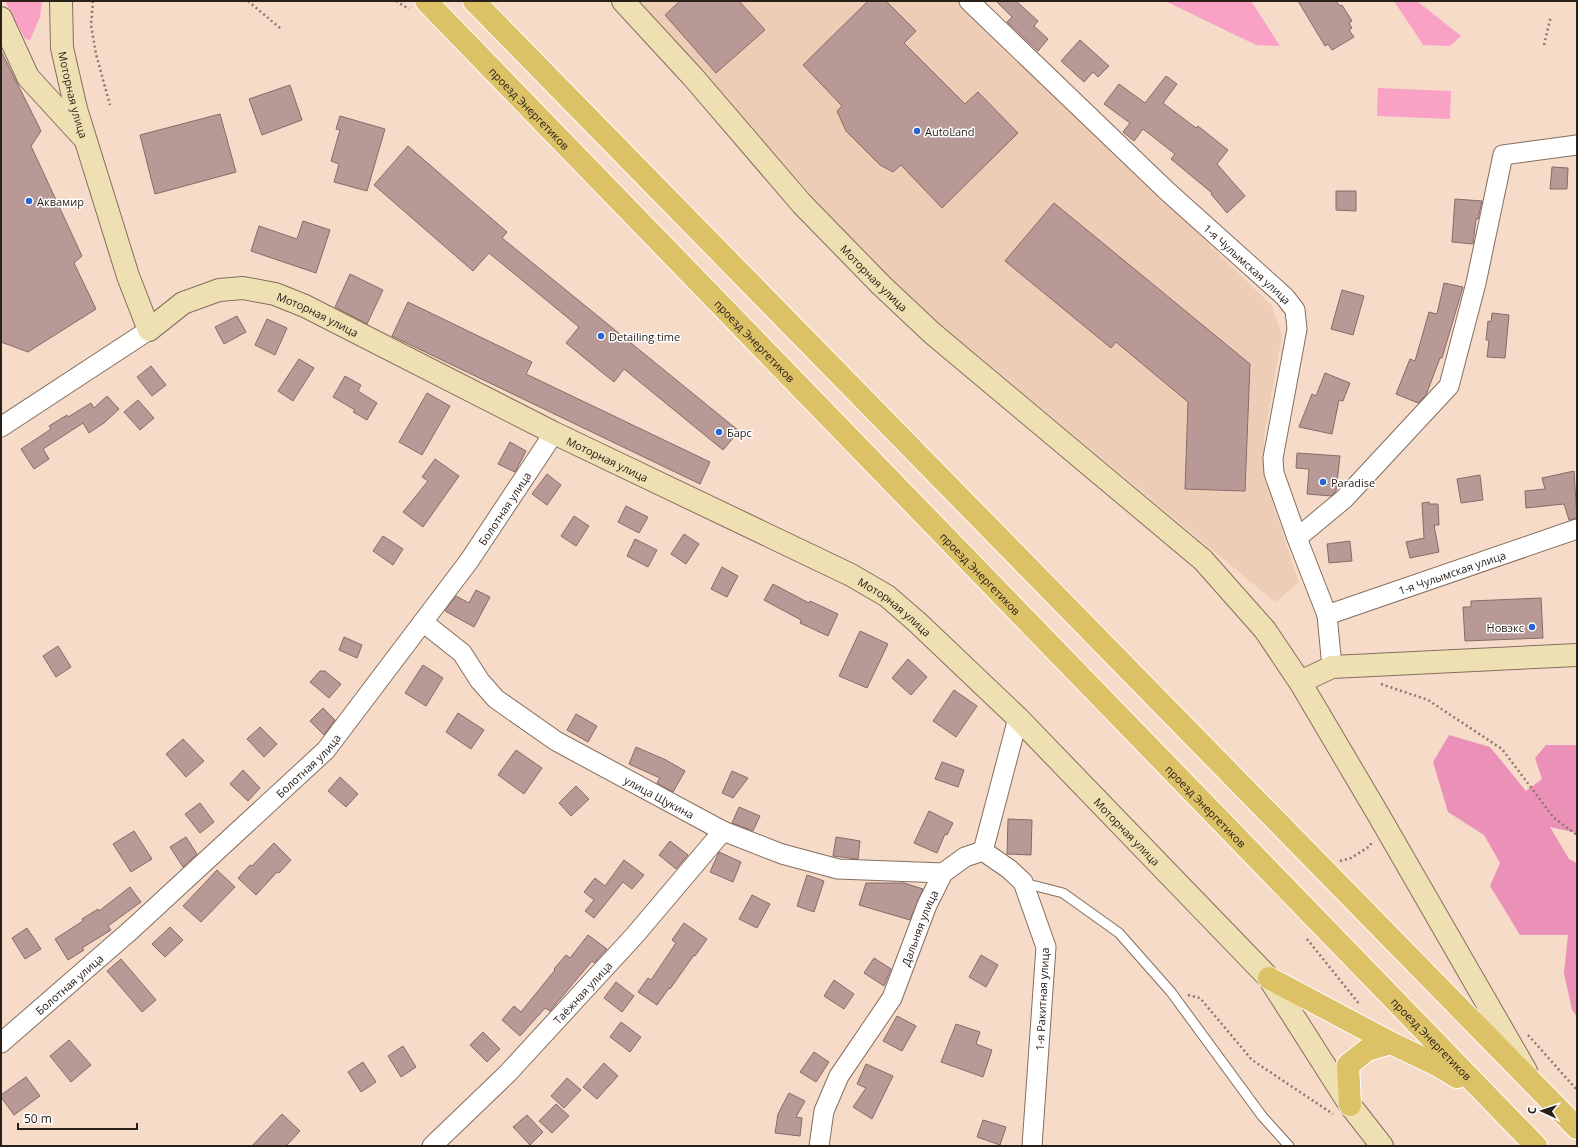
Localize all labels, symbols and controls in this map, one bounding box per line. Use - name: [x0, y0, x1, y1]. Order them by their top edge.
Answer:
- street label: Моторная улица: [55, 50, 92, 140]
- street label: проезд Энергетиков: [486, 63, 573, 153]
- place label: AutoLand: [925, 124, 975, 139]
- marker: AutoLand: [912, 126, 922, 136]
- place label: Аквамир: [37, 194, 84, 209]
- marker: Аквамир: [24, 196, 34, 206]
- street label: 1-я Чулымская улица: [1201, 220, 1295, 307]
- street label: Моторная улица: [838, 241, 911, 314]
- street label: Моторная улица: [275, 288, 361, 340]
- street label: проезд Энергетиков: [712, 296, 799, 385]
- place label: Detailing time: [609, 329, 680, 344]
- marker: Detailing time: [596, 331, 606, 341]
- place label: Барс: [727, 425, 752, 440]
- marker: Барс: [714, 427, 724, 437]
- street label: Моторная улица: [564, 433, 651, 485]
- street label: Болотная улица: [474, 469, 534, 548]
- place label: Paradise: [1331, 475, 1375, 490]
- marker: Paradise: [1318, 477, 1328, 487]
- street label: проезд Энергетиков: [937, 529, 1024, 618]
- street label: 1-я Чулымская улица: [1396, 547, 1508, 597]
- street label: Моторная улица: [856, 573, 935, 639]
- place label: Новэкс: [1487, 620, 1524, 635]
- marker: Новэкс: [1527, 622, 1537, 632]
- street label: Болотная улица: [272, 730, 343, 800]
- street label: проезд Энергетиков: [1163, 761, 1250, 850]
- street label: улица Щукина: [622, 772, 697, 822]
- street label: Моторная улица: [1091, 794, 1164, 869]
- street label: Дальняя улица: [897, 887, 941, 968]
- street label: 1-я Ракитная улица: [1032, 947, 1052, 1051]
- street label: Болотная улица: [32, 950, 106, 1018]
- street label: Таёжная улица: [550, 958, 615, 1027]
- street label: проезд Энергетиков: [1388, 994, 1475, 1083]
- north arrow: [1522, 1091, 1562, 1131]
- scale bar: [18, 1105, 137, 1131]
- text: С: [1524, 1107, 1539, 1114]
- text: 50 m: [24, 1110, 52, 1127]

